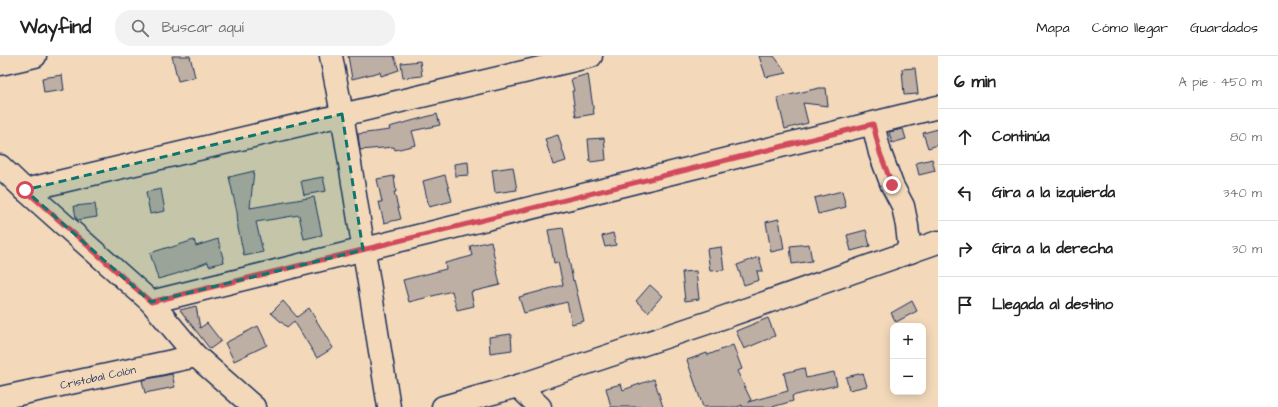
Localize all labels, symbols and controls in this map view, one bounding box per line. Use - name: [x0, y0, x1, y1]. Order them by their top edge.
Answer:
- search box: [115, 10, 395, 46]
- text: Wayfind: [20, 14, 91, 41]
- icon: search: [129, 17, 151, 39]
- text: Buscar aquí: [161, 17, 244, 38]
- text: Mapa: [1036, 18, 1070, 38]
- text: Cómo llegar: [1092, 18, 1168, 38]
- text: Guardados: [1190, 18, 1258, 38]
- text: 6 min: [954, 70, 996, 94]
- text: A pie · 450 m: [1178, 73, 1262, 91]
- icon: ahead: [954, 126, 976, 148]
- text: Continúa: [992, 126, 1050, 147]
- text: 80 m: [1230, 128, 1262, 146]
- route end: [883, 176, 901, 194]
- route start: [16, 181, 34, 199]
- icon: left: [954, 182, 976, 204]
- text: Gira a la izquierda: [992, 182, 1115, 203]
- text: 340 m: [1223, 184, 1262, 202]
- icon: right: [954, 238, 976, 260]
- text: Gira a la derecha: [992, 238, 1113, 259]
- text: 30 m: [1232, 240, 1262, 258]
- icon: arrive: [954, 294, 976, 316]
- text: Llegada al destino: [992, 294, 1113, 315]
- map controls: [890, 323, 926, 395]
- button: +: [890, 323, 926, 359]
- button: −: [890, 359, 926, 395]
- street label: Cristobal Colón: [59, 362, 138, 393]

